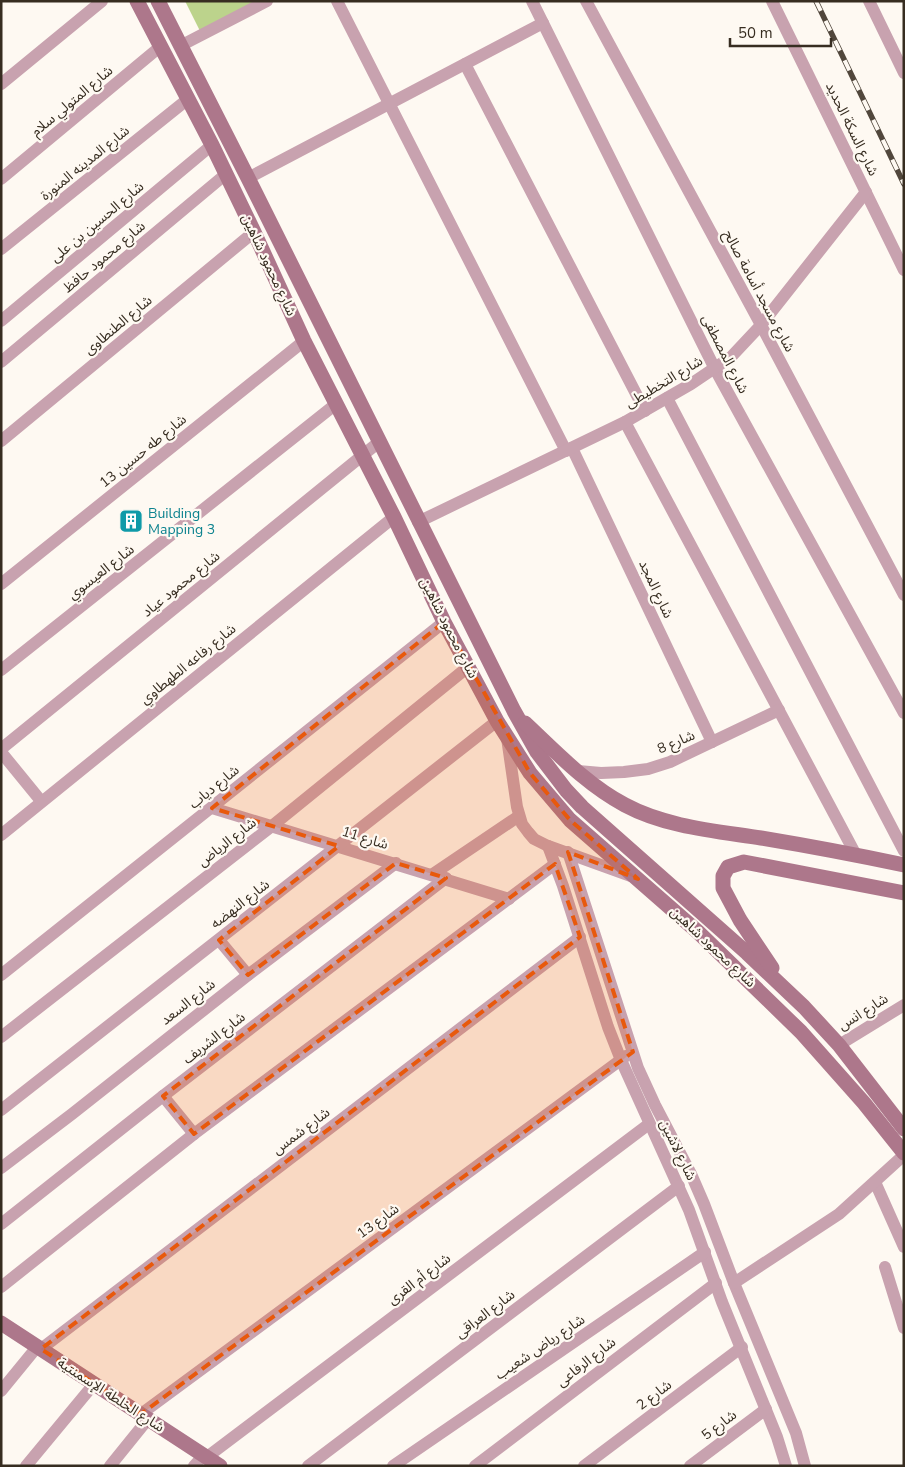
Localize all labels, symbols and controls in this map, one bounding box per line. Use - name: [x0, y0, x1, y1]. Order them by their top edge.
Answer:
- scale bar: [730, 15, 831, 47]
- text: 50 m: [738, 23, 773, 43]
- street label: شارع المتولي سلام: [27, 61, 118, 142]
- street label: شارع السكة الحديد: [820, 79, 883, 180]
- street label: شارع المدينه المنورة: [36, 121, 134, 206]
- street label: شارع الحسين بن على: [46, 177, 149, 268]
- street label: شارع محمود شاهين: [236, 211, 301, 320]
- street label: شارع محمود حافظ: [59, 217, 150, 298]
- street label: شارع مسجد أسامة صالح: [718, 227, 799, 356]
- street label: شارع الطنطاوى: [80, 291, 157, 360]
- street label: شارع المصطفى: [696, 311, 753, 397]
- street label: شارع التخطيطى: [622, 351, 707, 414]
- street label: شارع طه حسين 13: [96, 410, 191, 493]
- place label: Building Mapping 3: [148, 504, 215, 539]
- building icon: Building Mapping 3: [118, 508, 144, 534]
- street label: شارع العيسوي: [64, 540, 139, 605]
- street label: شارع محمود عياد: [138, 547, 225, 622]
- street label: شارع المجد: [633, 557, 678, 622]
- street label: شارع محمود شاهين: [415, 574, 483, 682]
- street label: شارع رفاعه الطهطاوي: [136, 619, 241, 710]
- street label: شارع 8: [654, 726, 698, 759]
- street label: شارع دياب: [185, 761, 244, 814]
- street label: شارع الرياض: [194, 813, 261, 872]
- street label: شارع 11: [339, 822, 391, 855]
- street label: شارع النهضه: [207, 875, 274, 934]
- street label: شارع محمود شاهين: [665, 902, 760, 992]
- street label: شارع السعد: [157, 975, 220, 1030]
- street label: شارع انس: [834, 989, 892, 1036]
- street label: شارع الشريف: [179, 1008, 250, 1069]
- street label: شارع شمس: [268, 1103, 334, 1160]
- street label: شارع لاشين: [654, 1116, 701, 1184]
- street label: شارع 13: [353, 1199, 403, 1244]
- street label: شارع أم القرى: [383, 1249, 455, 1310]
- street label: شارع العراقى: [451, 1285, 519, 1344]
- street label: شارع رياض شعيب: [491, 1310, 589, 1385]
- street label: شارع الرفاعى: [552, 1333, 620, 1392]
- street label: شارع الخلطة الإسمنتية: [53, 1353, 168, 1438]
- street label: شارع 2: [633, 1376, 676, 1415]
- street label: شارع 5: [698, 1406, 741, 1445]

